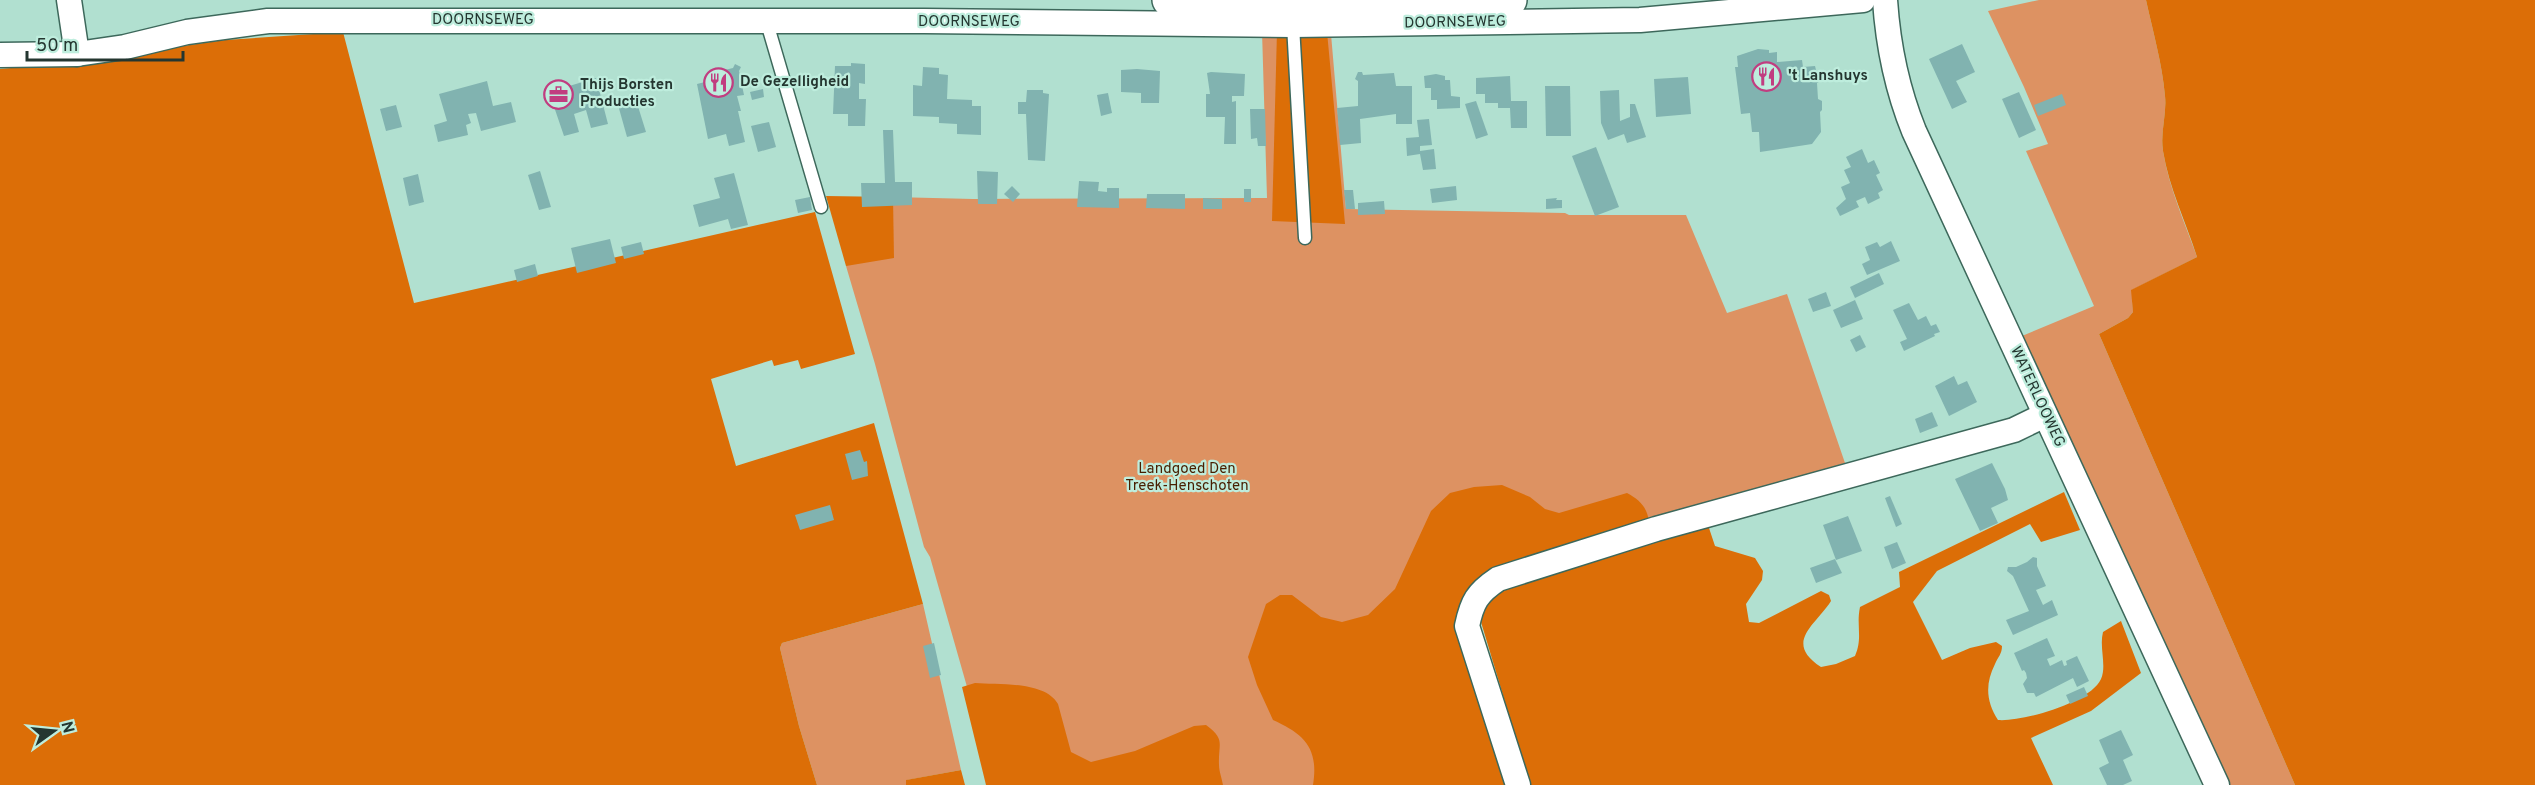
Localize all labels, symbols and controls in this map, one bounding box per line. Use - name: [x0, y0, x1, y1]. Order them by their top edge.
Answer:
- street label: DOORNSEWEG: [432, 11, 534, 30]
- street label: DOORNSEWEG: [918, 13, 1020, 32]
- street label: DOORNSEWEG: [1404, 13, 1506, 33]
- scale bar: [27, 24, 183, 62]
- text: 50 m: [36, 35, 78, 58]
- restaurant icon: 't Lanshuys: [1751, 60, 1783, 92]
- restaurant icon: De Gezelligheid: [703, 66, 735, 98]
- place label: 't Lanshuys: [1788, 67, 1868, 86]
- place label: De Gezelligheid: [740, 73, 849, 92]
- place label: Thijs Borsten Producties: [580, 76, 673, 112]
- office icon: Thijs Borsten Producties: [543, 78, 575, 110]
- street label: WATERLOOWEG: [2005, 344, 2069, 450]
- park label: Landgoed Den Treek-Henschoten: [1125, 460, 1249, 496]
- north arrow: [24, 701, 84, 761]
- text: N: [55, 719, 78, 736]

